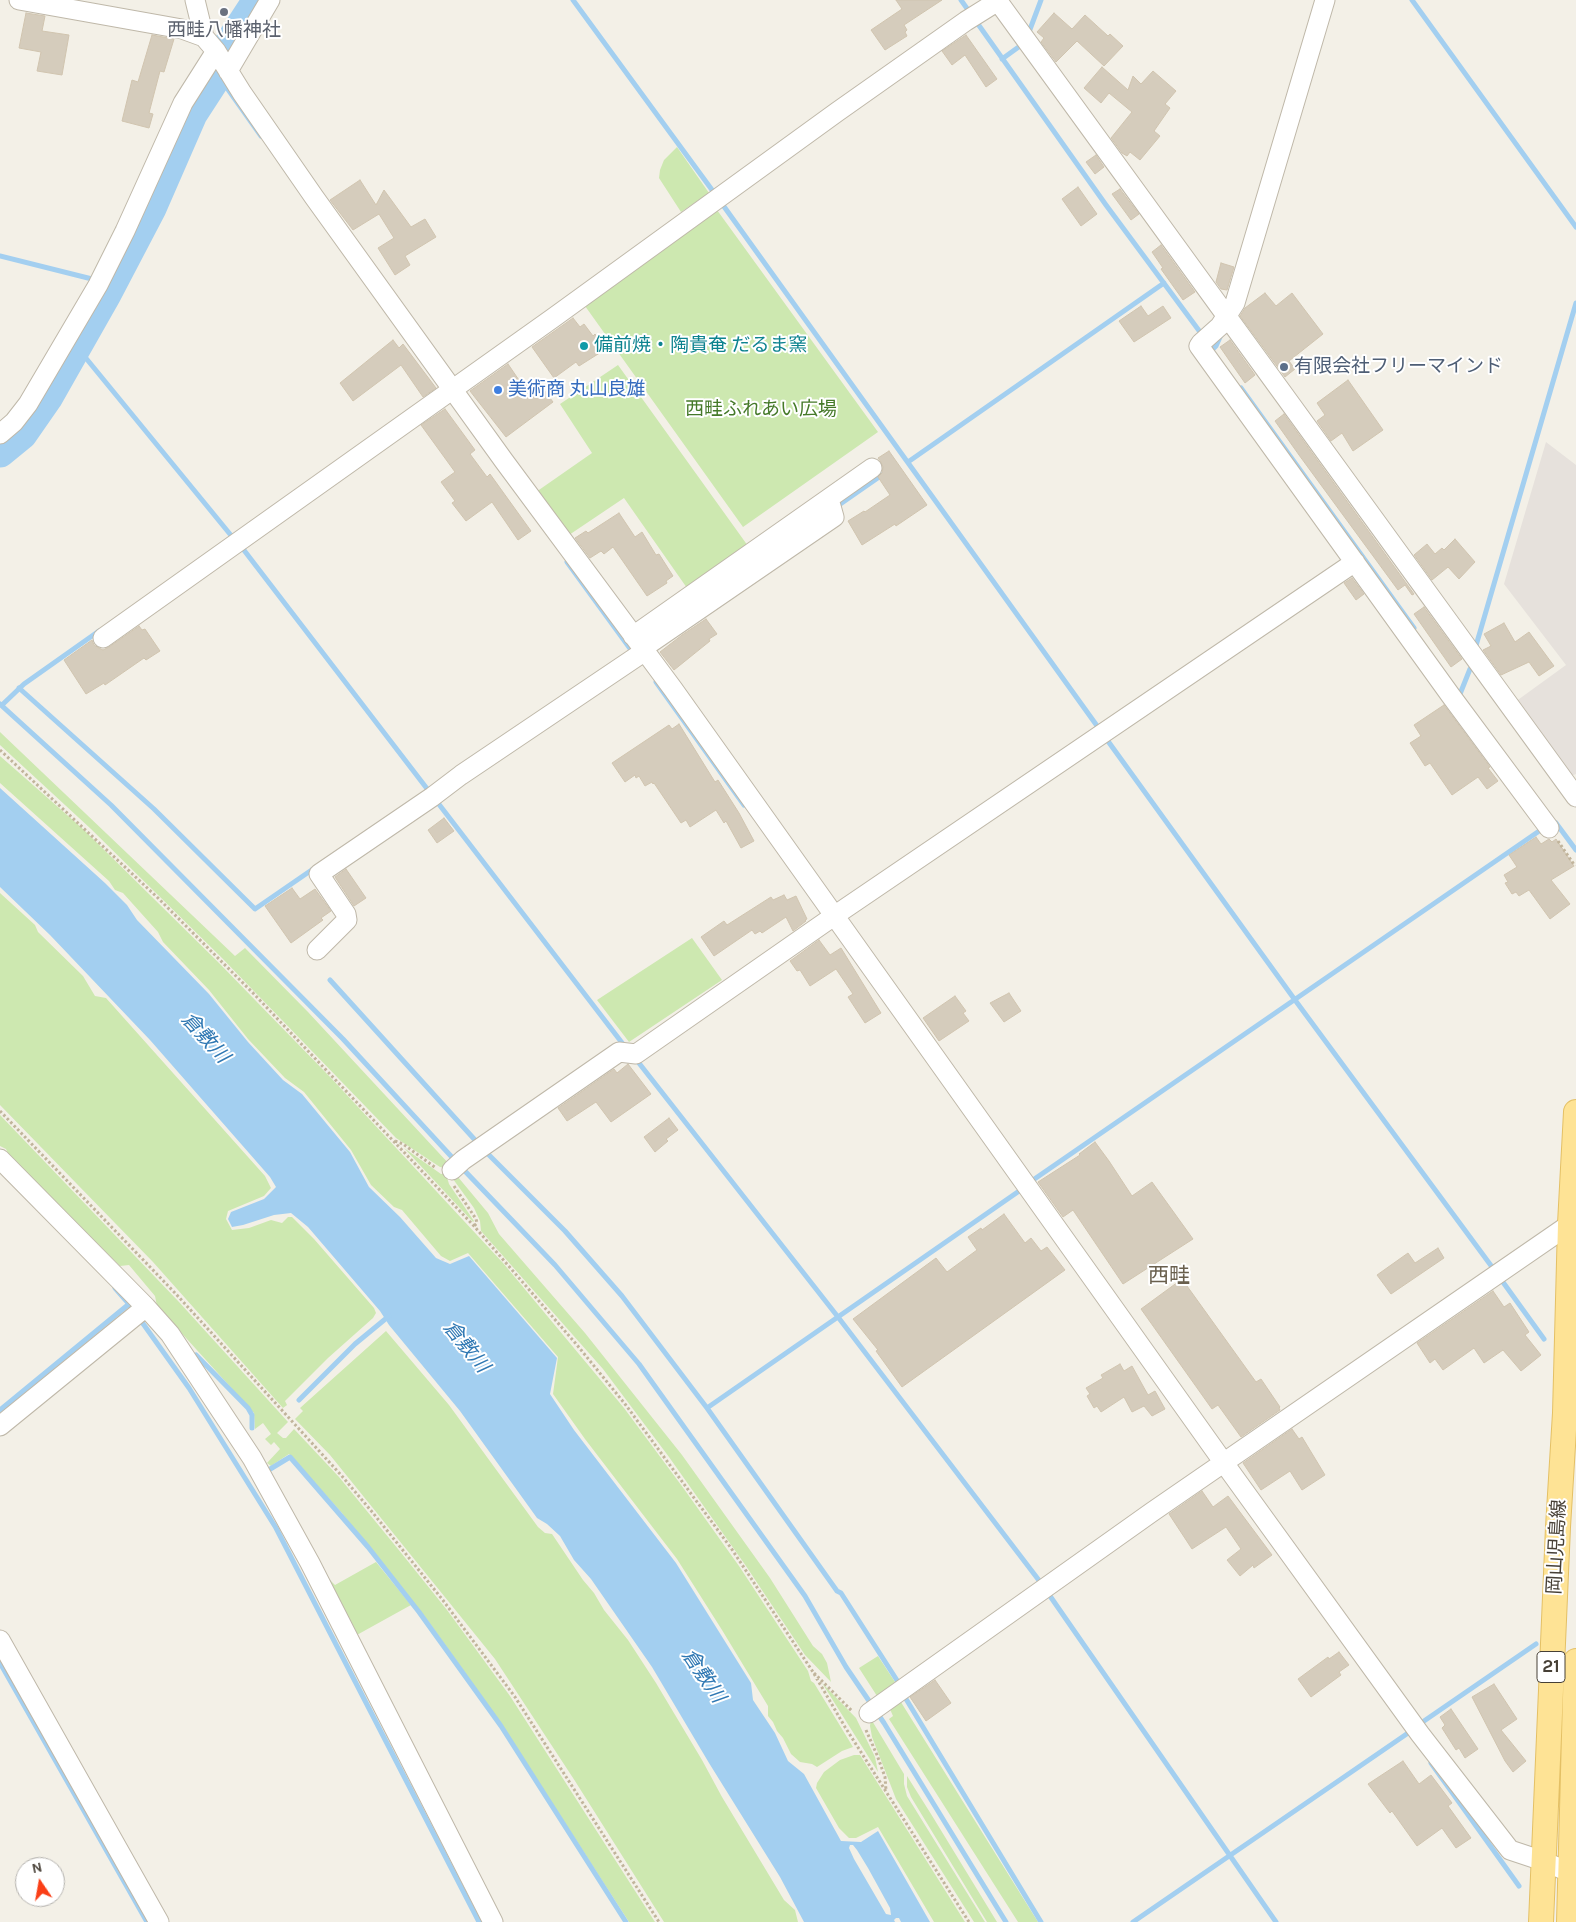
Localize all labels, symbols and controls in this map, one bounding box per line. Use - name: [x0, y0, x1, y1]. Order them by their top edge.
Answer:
- marker: 西畦八幡神社: [218, 6, 230, 18]
- place label: 西畦八幡神社: [167, 20, 281, 42]
- place label: 備前焼・陶貴奄 だるま窯: [594, 335, 808, 357]
- marker: 備前焼・陶貴奄 だるま窯: [578, 340, 590, 352]
- place label: 有限会社フリーマインド: [1294, 356, 1503, 378]
- marker: 有限会社フリーマインド: [1278, 361, 1290, 373]
- place label: 美術商 丸山良雄: [508, 379, 646, 401]
- marker: 美術商 丸山良雄: [492, 384, 504, 396]
- park label: 西畦ふれあい広場: [685, 399, 837, 421]
- water label: 倉敷川: [176, 1008, 234, 1068]
- district label: 西畦: [1148, 1263, 1190, 1289]
- water label: 倉敷川: [438, 1316, 494, 1378]
- street label: 岡山児島線: [1543, 1499, 1571, 1595]
- water label: 倉敷川: [676, 1644, 730, 1708]
- road number: 21: [1537, 1651, 1565, 1682]
- north arrow: [15, 1857, 65, 1907]
- text: N: [30, 1858, 44, 1877]

